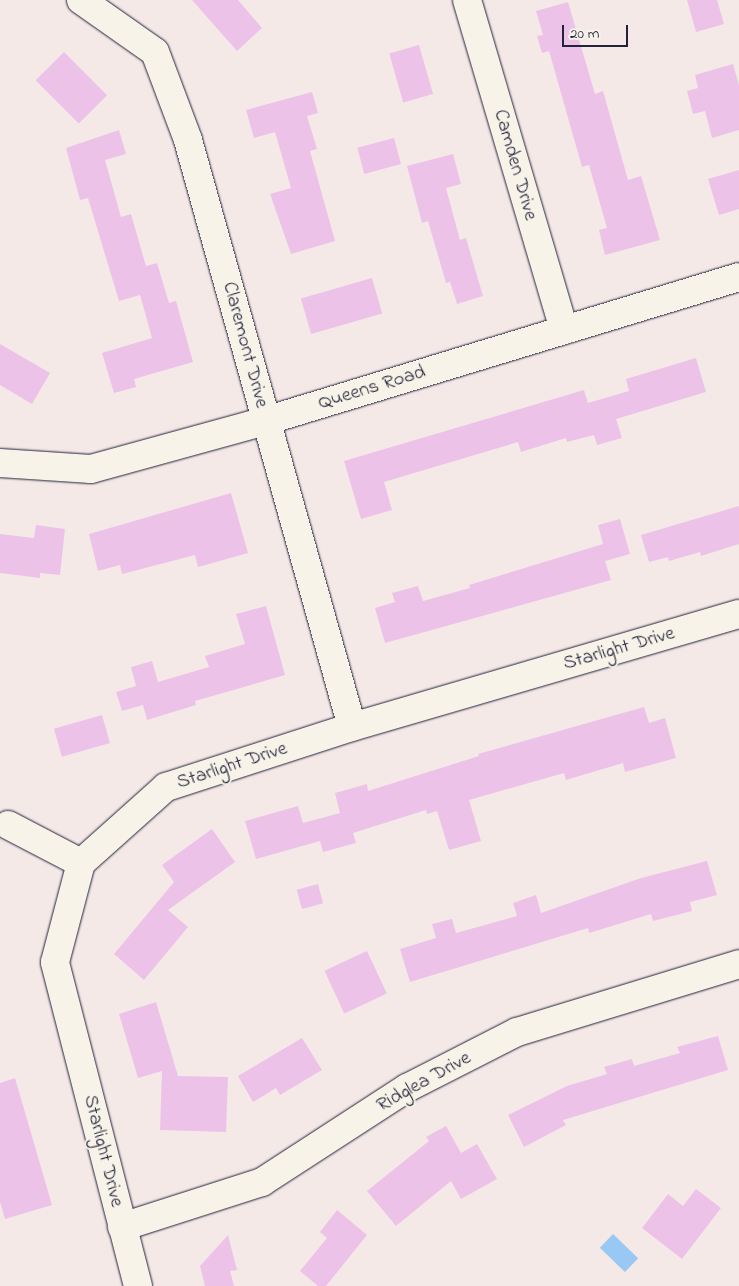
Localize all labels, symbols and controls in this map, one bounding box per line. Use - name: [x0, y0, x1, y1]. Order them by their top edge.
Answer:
- scale bar: [564, 15, 630, 47]
- text: 20 m: [570, 23, 599, 45]
- street label: Camden Drive: [488, 107, 542, 223]
- street label: Claremont Drive: [217, 279, 273, 411]
- street label: Queens Road: [316, 360, 428, 416]
- street label: Starlight Drive: [561, 622, 677, 676]
- street label: Starlight Drive: [174, 737, 290, 795]
- street label: Ridglea Drive: [373, 1046, 475, 1118]
- street label: Starlight Drive: [77, 1092, 129, 1210]

